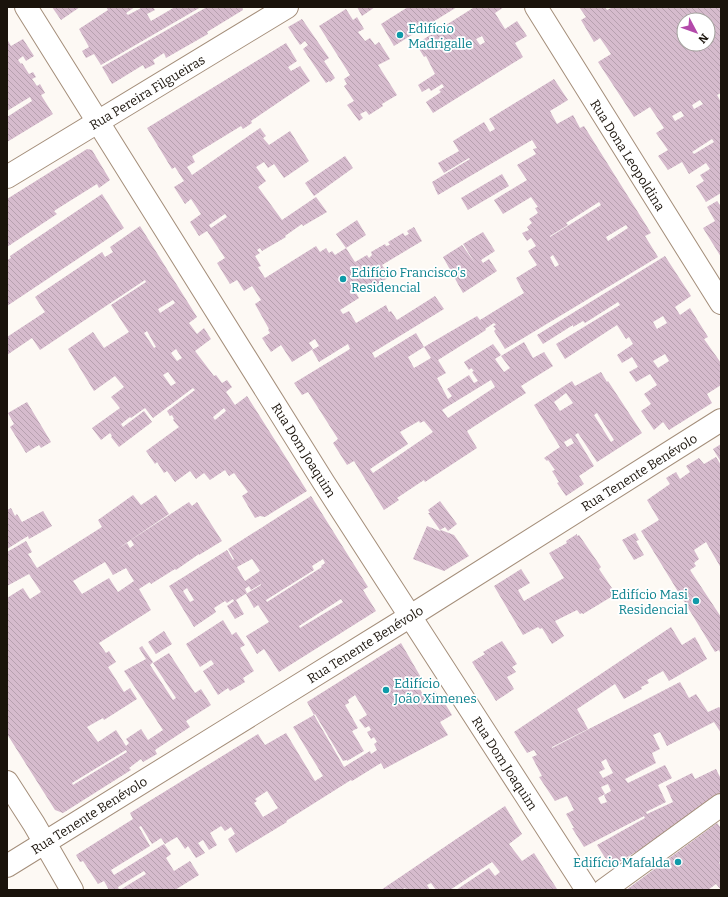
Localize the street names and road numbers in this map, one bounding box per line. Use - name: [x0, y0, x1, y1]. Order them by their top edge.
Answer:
- street label: Rua Pereira Filgueiras: [87, 52, 208, 133]
- street label: Rua Dona Leopoldina: [587, 97, 668, 214]
- street label: Rua Dom Joaquim: [268, 400, 339, 501]
- street label: Rua Tenente Benévolo: [579, 431, 700, 514]
- street label: Rua Tenente Benévolo: [305, 603, 426, 686]
- street label: Rua Dom Joaquim: [469, 714, 541, 813]
- street label: Rua Tenente Benévolo: [29, 774, 150, 857]

